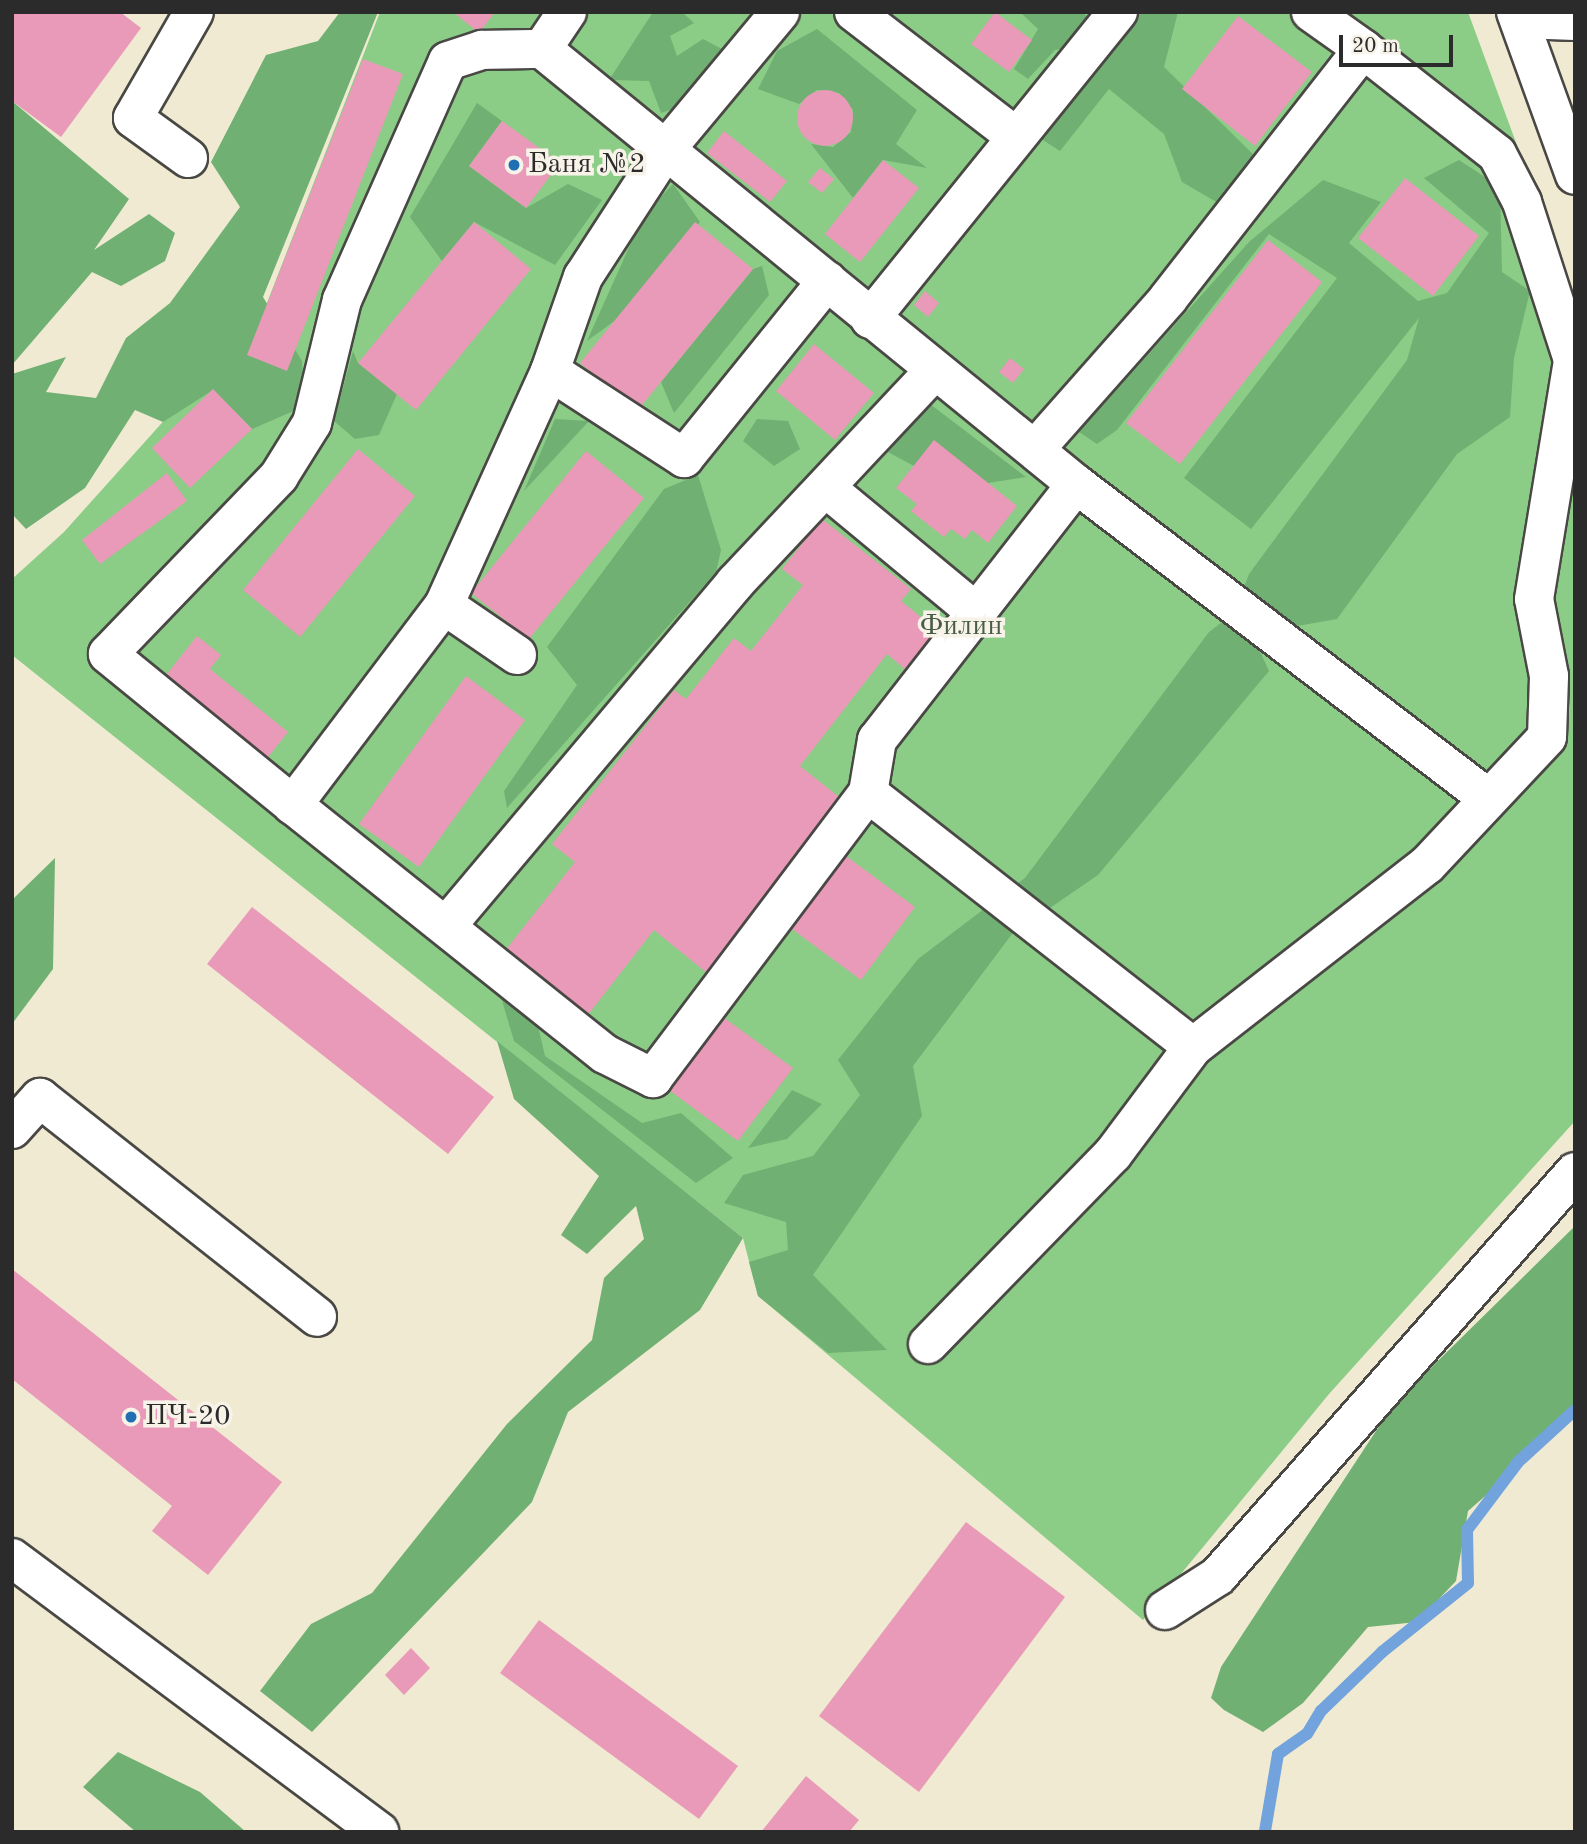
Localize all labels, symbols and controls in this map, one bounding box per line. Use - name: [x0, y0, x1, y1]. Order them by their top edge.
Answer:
- scale bar: [1342, 21, 1456, 65]
- text: 20 m: [1352, 36, 1399, 57]
- place label: Баня №2: [528, 148, 646, 182]
- marker: Баня №2: [506, 157, 522, 173]
- park label: Филин: [919, 610, 1003, 644]
- place label: ПЧ-20: [145, 1400, 230, 1434]
- marker: ПЧ-20: [123, 1409, 139, 1425]

